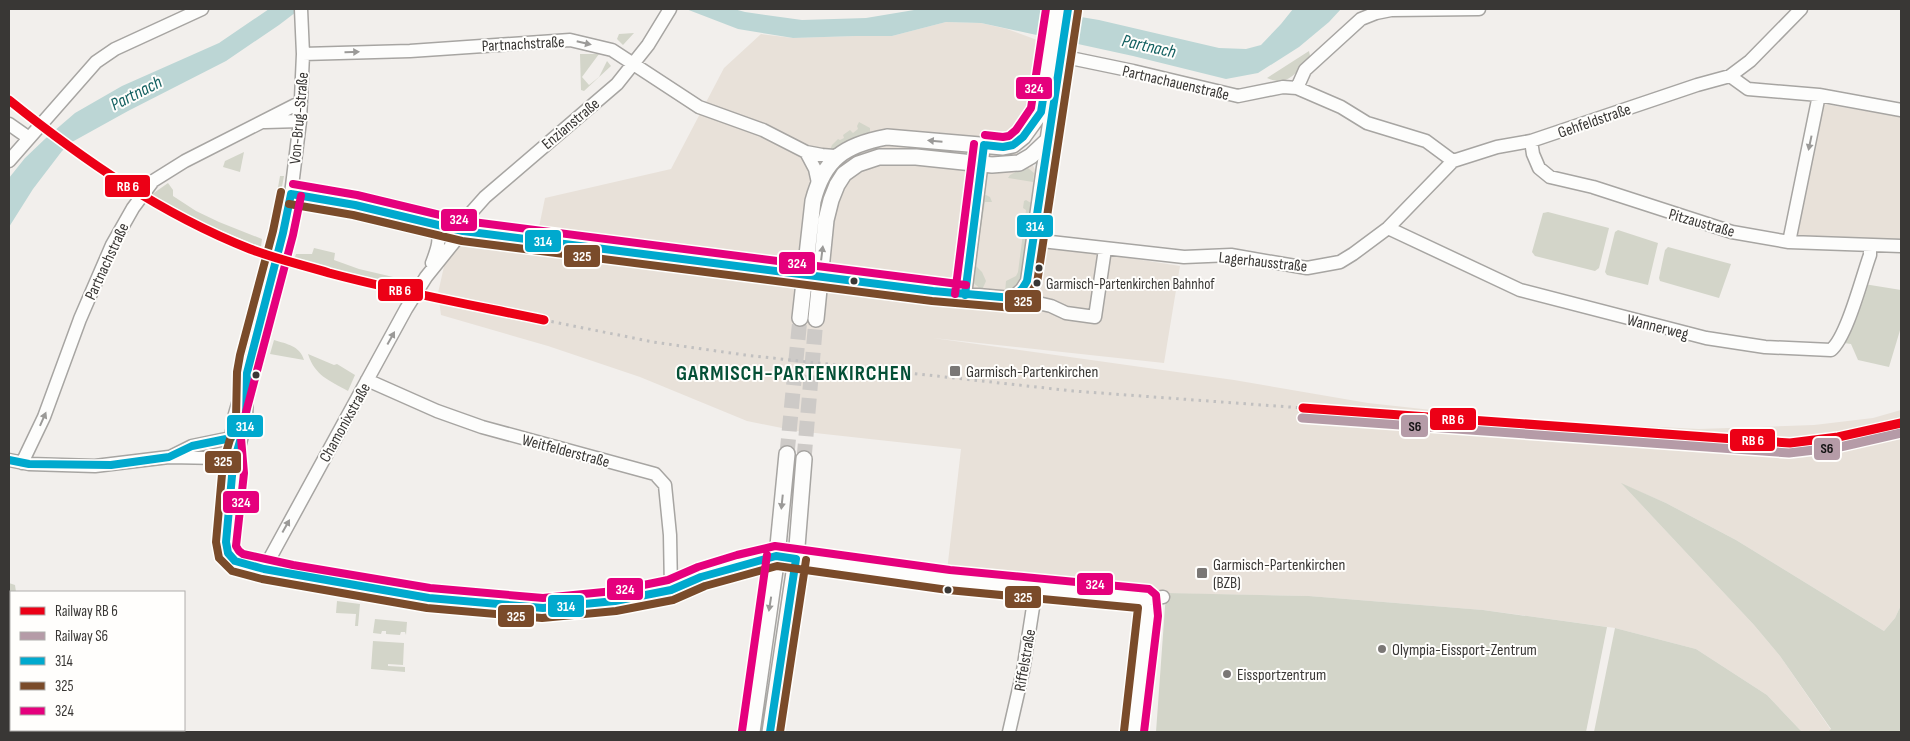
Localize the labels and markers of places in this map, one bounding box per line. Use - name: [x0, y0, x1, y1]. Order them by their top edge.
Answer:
- unlabelled marker: [1034, 263, 1044, 273]
- place label: Garmisch-Partenkirchen Bahnhof: [1046, 275, 1215, 294]
- unlabelled marker: [849, 276, 859, 286]
- marker: Garmisch-Partenkirchen Bahnhof: [1032, 278, 1042, 288]
- place label: Garmisch-Partenkirchen: [966, 363, 1098, 382]
- marker: Garmisch-Partenkirchen: [948, 364, 962, 378]
- unlabelled marker: [251, 370, 261, 380]
- place label: Garmisch-Partenkirchen (BZB): [1213, 556, 1345, 593]
- marker: Garmisch-Partenkirchen (BZB): [1195, 566, 1209, 580]
- unlabelled marker: [943, 585, 953, 595]
- place label: Olympia-Eissport-Zentrum: [1392, 641, 1537, 660]
- marker: Olympia-Eissport-Zentrum: [1376, 643, 1388, 655]
- place label: Eissportzentrum: [1237, 666, 1326, 685]
- marker: Eissportzentrum: [1221, 668, 1233, 680]

